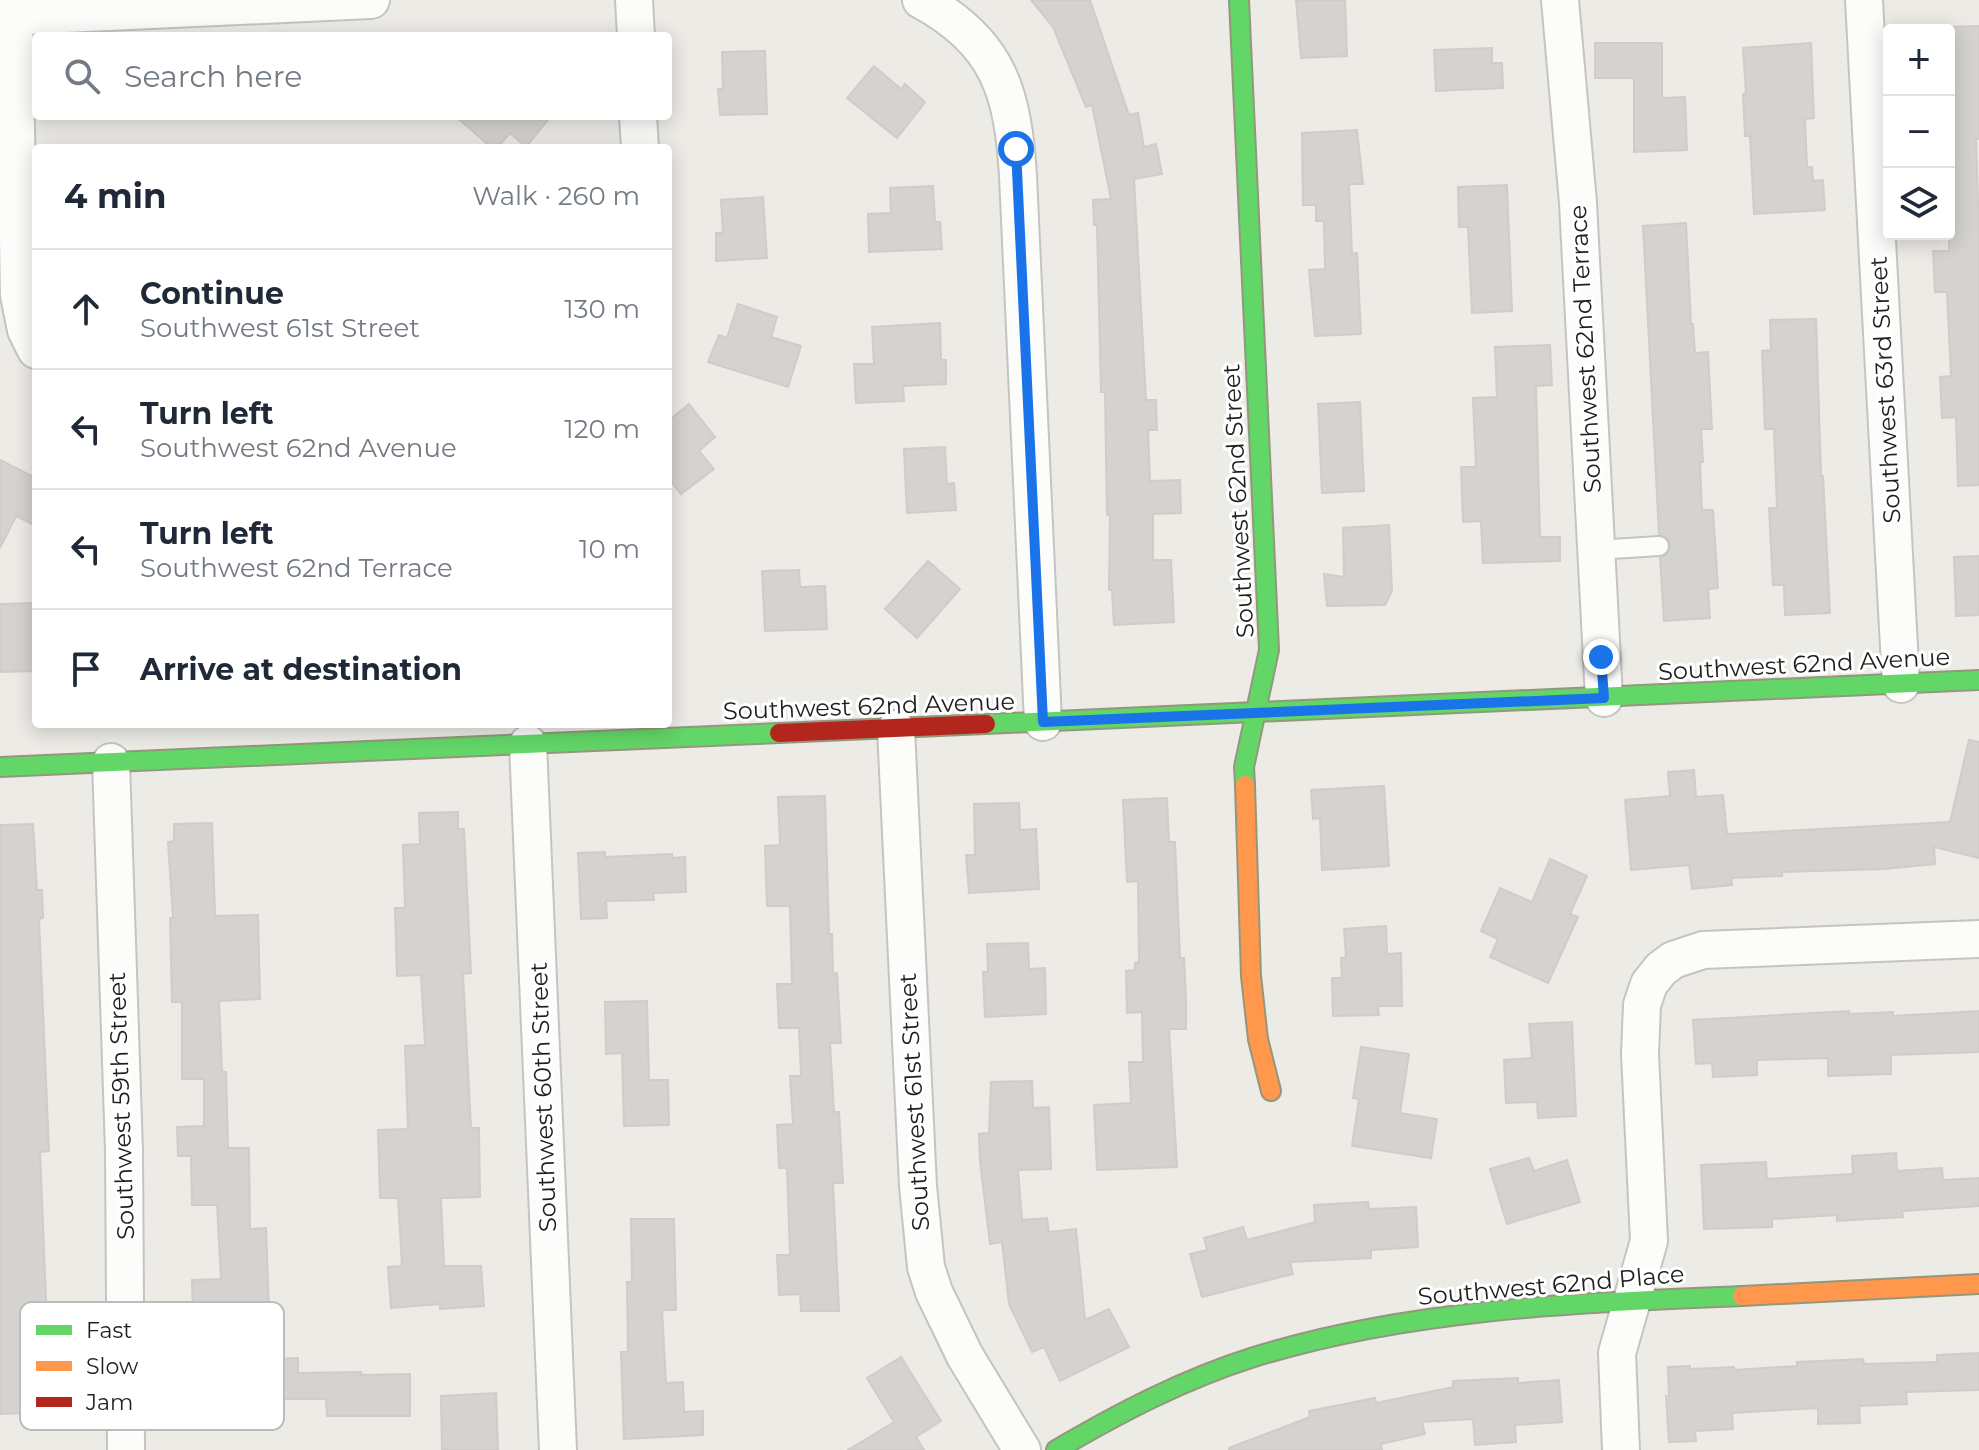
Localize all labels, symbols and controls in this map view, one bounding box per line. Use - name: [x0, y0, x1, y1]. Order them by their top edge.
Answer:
- map controls: [1883, 24, 1955, 240]
- button: +: [1883, 24, 1955, 96]
- search box: [32, 32, 672, 120]
- icon: search: [60, 54, 104, 98]
- text: Search here: [124, 58, 302, 95]
- button: −: [1883, 96, 1955, 168]
- route start: [998, 131, 1034, 167]
- button: layers: [1883, 168, 1955, 240]
- text: 4 min: [64, 175, 166, 217]
- text: Walk · 260 m: [472, 180, 640, 212]
- street label: Southwest 62nd Terrace: [1563, 204, 1607, 494]
- street label: Southwest 63rd Street: [1864, 256, 1906, 524]
- text: Continue: [140, 275, 284, 312]
- icon: ahead: [64, 287, 108, 331]
- text: 130 m: [564, 293, 640, 325]
- text: Southwest 61st Street: [140, 312, 420, 344]
- street label: Southwest 62nd Street: [1216, 363, 1260, 639]
- text: Turn left: [140, 395, 273, 432]
- icon: left: [64, 407, 108, 451]
- text: 120 m: [564, 413, 640, 445]
- text: Southwest 62nd Avenue: [140, 432, 457, 464]
- text: Turn left: [140, 515, 273, 552]
- icon: left: [64, 527, 108, 571]
- text: 10 m: [579, 533, 640, 565]
- text: Southwest 62nd Terrace: [140, 552, 453, 584]
- route end: [1583, 639, 1619, 675]
- street label: Southwest 62nd Avenue: [1657, 642, 1951, 686]
- icon: arrive: [64, 647, 108, 691]
- text: Arrive at destination: [140, 651, 462, 688]
- street label: Southwest 62nd Avenue: [722, 686, 1016, 726]
- street label: Southwest 60th Street: [524, 961, 562, 1233]
- street label: Southwest 59th Street: [102, 971, 140, 1240]
- street label: Southwest 61st Street: [893, 972, 935, 1232]
- street label: Southwest 62nd Place: [1417, 1259, 1685, 1311]
- legend: [20, 1302, 284, 1430]
- text: Fast: [86, 1317, 132, 1344]
- text: Slow: [86, 1353, 139, 1380]
- text: Jam: [85, 1389, 133, 1416]

